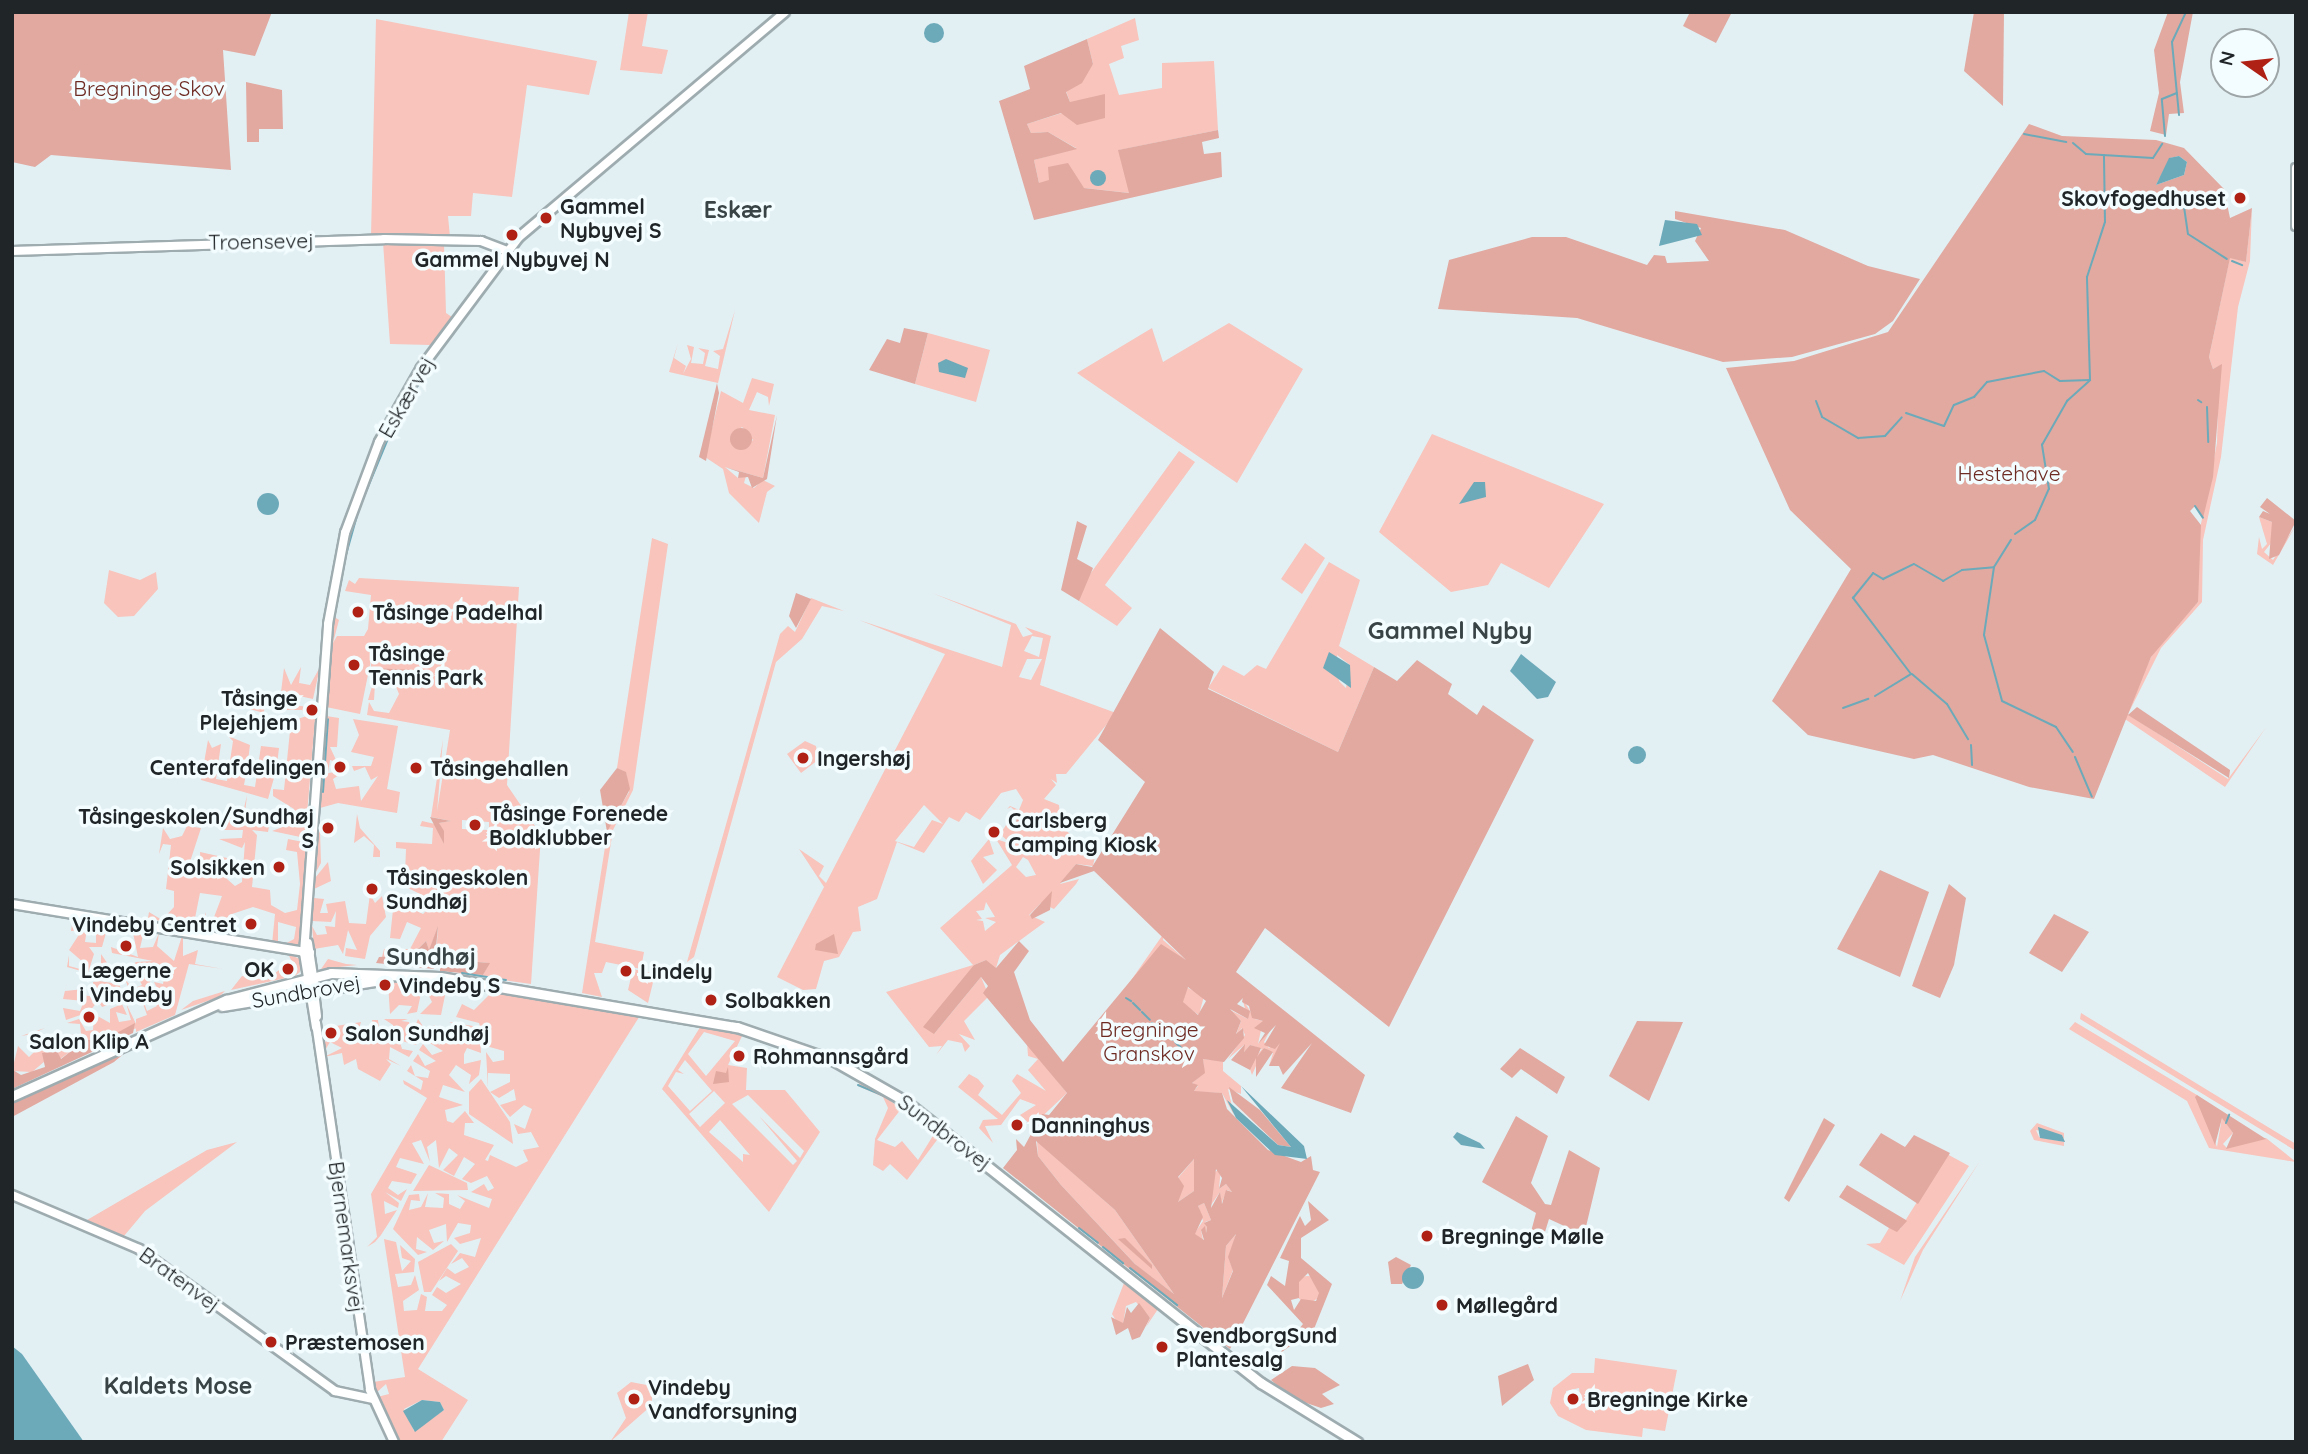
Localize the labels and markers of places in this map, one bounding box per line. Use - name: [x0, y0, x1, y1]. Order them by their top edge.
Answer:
- place label: Skovfogedhuset: [2061, 185, 2226, 211]
- marker: Skovfogedhuset: [2232, 190, 2248, 206]
- place label: Gammel Nybyvej S: [560, 193, 662, 243]
- marker: Gammel Nybyvej S: [538, 210, 554, 226]
- marker: Gammel Nybyvej N: [504, 227, 520, 243]
- place label: Gammel Nybyvej N: [414, 246, 610, 272]
- place label: Tåsinge Padelhal: [372, 599, 543, 625]
- marker: Tåsinge Padelhal: [350, 604, 366, 620]
- place label: Tåsinge Tennis Park: [368, 640, 484, 690]
- marker: Tåsinge Tennis Park: [346, 657, 362, 673]
- place label: Tåsinge Plejehjem: [199, 685, 298, 735]
- marker: Tåsinge Plejehjem: [304, 702, 320, 718]
- place label: Ingershøj: [817, 745, 911, 771]
- marker: Ingershøj: [795, 750, 811, 766]
- place label: Centerafdelingen: [150, 754, 326, 780]
- place label: Tåsingehallen: [430, 755, 569, 781]
- marker: Centerafdelingen: [332, 759, 348, 775]
- marker: Tåsingehallen: [408, 760, 424, 776]
- place label: Tåsinge Forenede Boldklubber: [489, 800, 668, 850]
- place label: Tåsingeskolen/Sundhøj S: [78, 803, 314, 853]
- place label: Carlsberg Camping Kiosk: [1008, 807, 1158, 857]
- marker: Tåsinge Forenede Boldklubber: [467, 817, 483, 833]
- marker: Tåsingeskolen/Sundhøj S: [320, 820, 336, 836]
- marker: Carlsberg Camping Kiosk: [986, 824, 1002, 840]
- place label: Solsikken: [170, 854, 265, 880]
- marker: Solsikken: [271, 859, 287, 875]
- place label: Tåsingeskolen Sundhøj: [386, 864, 528, 914]
- marker: Tåsingeskolen Sundhøj: [364, 881, 380, 897]
- place label: Vindeby Centret: [72, 911, 237, 937]
- marker: Vindeby Centret: [243, 916, 259, 932]
- marker: Lægerne i Vindeby: [118, 938, 134, 954]
- place label: OK: [244, 956, 274, 982]
- place label: Lægerne i Vindeby: [79, 957, 173, 1007]
- place label: Lindely: [640, 958, 713, 984]
- marker: OK: [280, 961, 296, 977]
- marker: Lindely: [618, 963, 634, 979]
- place label: Vindeby S: [399, 972, 500, 998]
- marker: Vindeby S: [377, 977, 393, 993]
- place label: Solbakken: [725, 987, 831, 1013]
- marker: Solbakken: [703, 992, 719, 1008]
- marker: Salon Klip A: [81, 1009, 97, 1025]
- place label: Salon Sundhøj: [345, 1020, 489, 1046]
- marker: Salon Sundhøj: [323, 1025, 339, 1041]
- place label: Salon Klip A: [29, 1028, 149, 1054]
- place label: Rohmannsgård: [753, 1043, 909, 1069]
- marker: Rohmannsgård: [731, 1048, 747, 1064]
- place label: Danninghus: [1031, 1112, 1150, 1138]
- marker: Danninghus: [1009, 1117, 1025, 1133]
- place label: Bregninge Mølle: [1441, 1223, 1604, 1249]
- marker: Bregninge Mølle: [1419, 1228, 1435, 1244]
- place label: Møllegård: [1456, 1292, 1558, 1318]
- marker: Møllegård: [1434, 1297, 1450, 1313]
- place label: SvendborgSund Plantesalg: [1176, 1322, 1337, 1372]
- place label: Præstemosen: [285, 1329, 425, 1355]
- marker: Præstemosen: [263, 1334, 279, 1350]
- marker: SvendborgSund Plantesalg: [1154, 1339, 1170, 1355]
- place label: Vindeby Vandforsyning: [648, 1374, 797, 1424]
- place label: Bregninge Kirke: [1587, 1386, 1748, 1412]
- marker: Vindeby Vandforsyning: [626, 1391, 642, 1407]
- marker: Bregninge Kirke: [1565, 1391, 1581, 1407]

